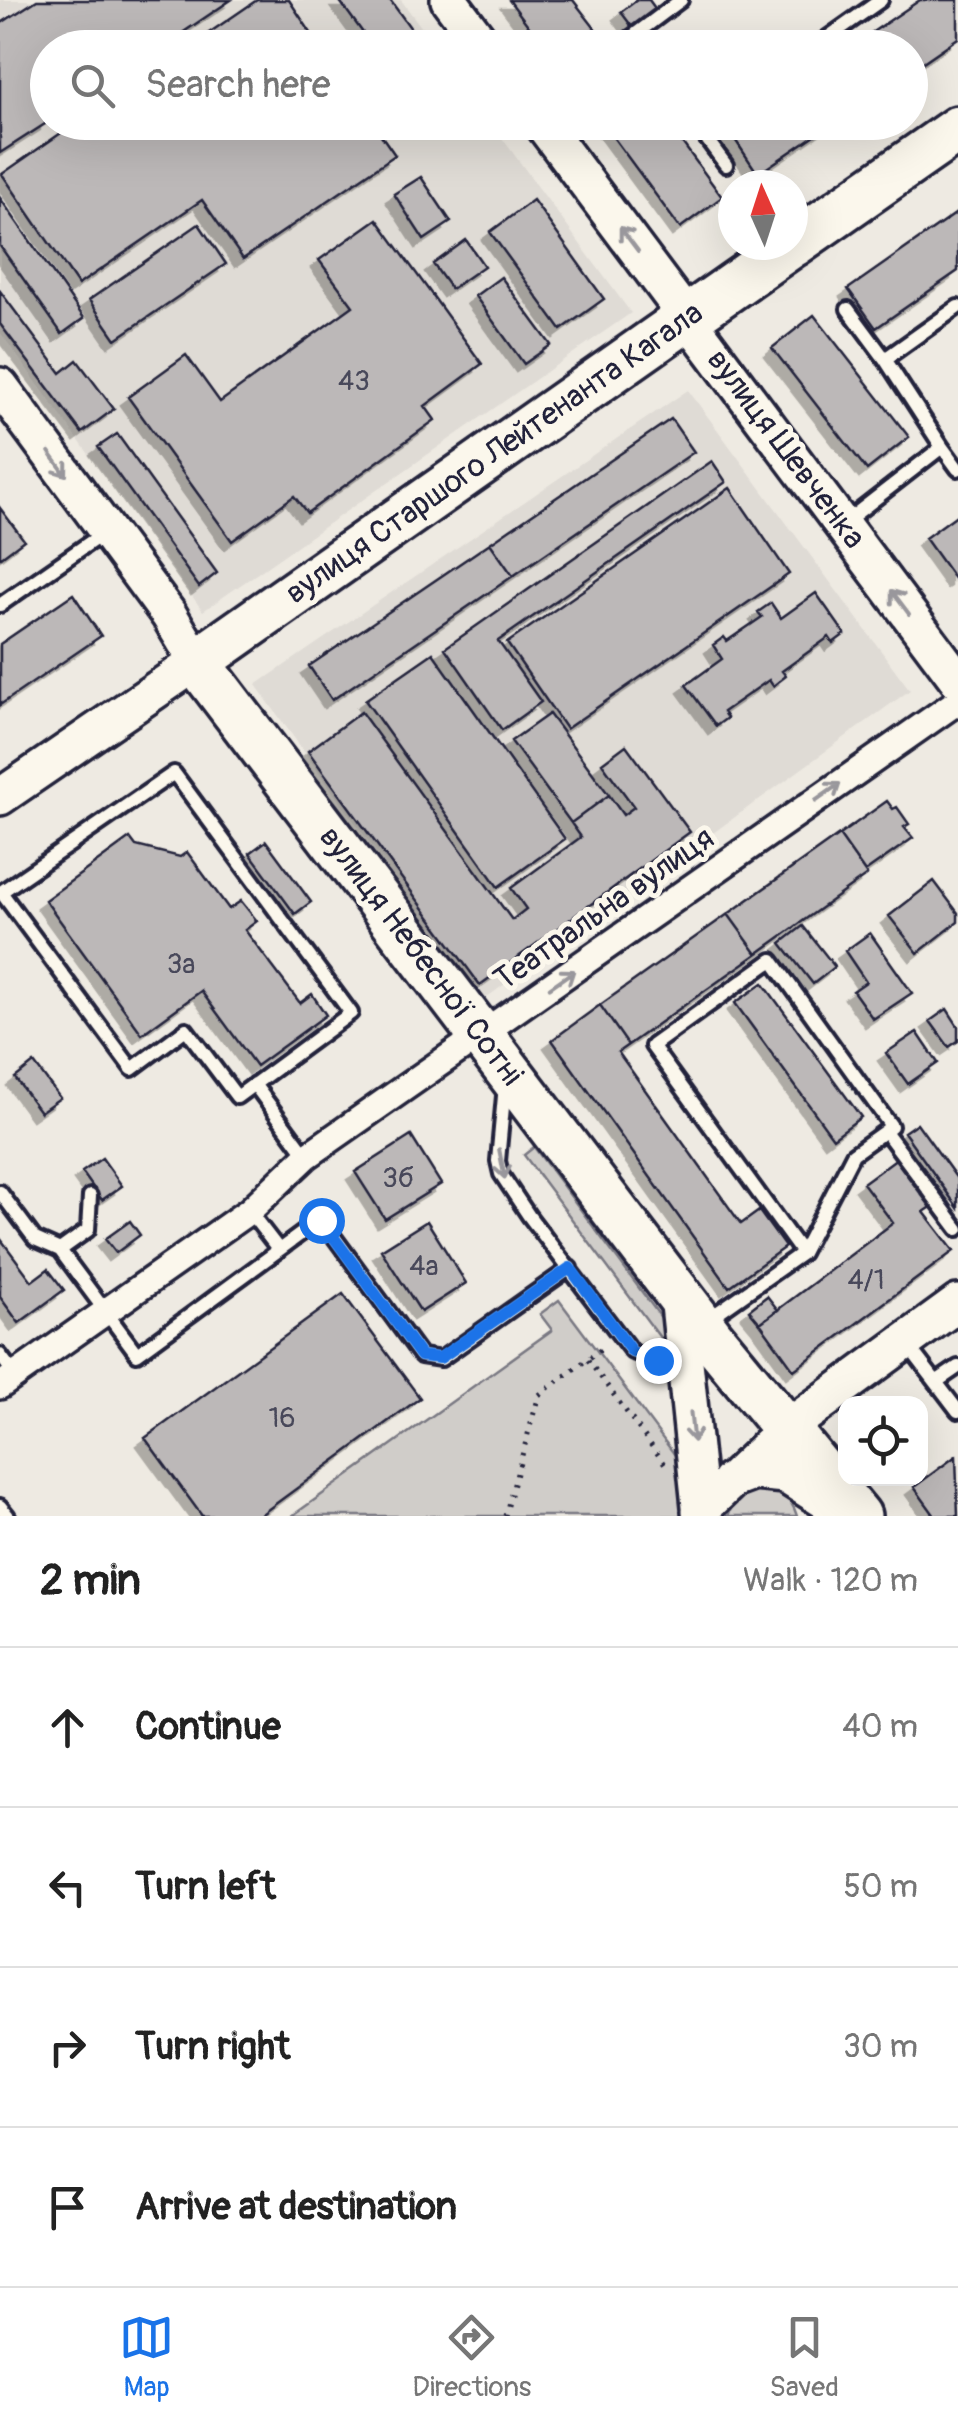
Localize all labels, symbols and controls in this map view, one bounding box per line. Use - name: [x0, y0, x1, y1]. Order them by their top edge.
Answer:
- search box: [30, 30, 928, 140]
- icon: search: [65, 58, 120, 113]
- text: Search here: [145, 61, 331, 109]
- north arrow: [718, 170, 808, 260]
- one-way arrow: [619, 226, 640, 253]
- street label: вулиця Старшого Лейтенанта Кагала: [277, 293, 711, 613]
- street label: вулиця Шевченка: [698, 341, 874, 557]
- house number: 43: [338, 364, 370, 399]
- one-way arrow: [47, 450, 68, 478]
- one-way arrow: [889, 589, 910, 616]
- one-way arrow: [813, 782, 841, 803]
- street label: вулиця Небесної Сотні: [310, 818, 532, 1094]
- street label: Театральна вулиця: [486, 818, 722, 1000]
- house number: 3а: [167, 947, 195, 982]
- one-way arrow: [547, 969, 575, 990]
- one-way arrow: [493, 1148, 512, 1180]
- house number: 3б: [382, 1161, 414, 1196]
- route start: [299, 1198, 345, 1244]
- house number: 4а: [409, 1249, 439, 1284]
- house number: 4/1: [847, 1263, 885, 1298]
- route end: [636, 1338, 682, 1384]
- map controls: [838, 1396, 928, 1486]
- button: locate: [838, 1396, 928, 1486]
- house number: 16: [268, 1401, 296, 1436]
- one-way arrow: [682, 1411, 701, 1443]
- text: 2 min: [40, 1555, 141, 1607]
- text: Walk · 120 m: [743, 1561, 918, 1601]
- icon: ahead: [40, 1700, 95, 1755]
- text: Continue: [135, 1703, 281, 1751]
- text: 40 m: [842, 1707, 918, 1747]
- icon: left: [40, 1860, 95, 1915]
- text: Turn left: [135, 1863, 276, 1911]
- text: 50 m: [843, 1867, 918, 1907]
- icon: right: [40, 2020, 95, 2075]
- text: Turn right: [135, 2023, 290, 2071]
- text: 30 m: [843, 2027, 918, 2067]
- icon: arrive: [40, 2180, 95, 2235]
- text: Arrive at destination: [135, 2183, 457, 2231]
- tab: Map: [119, 2310, 174, 2405]
- tab: Directions: [412, 2310, 531, 2405]
- tab: Saved: [769, 2310, 839, 2405]

